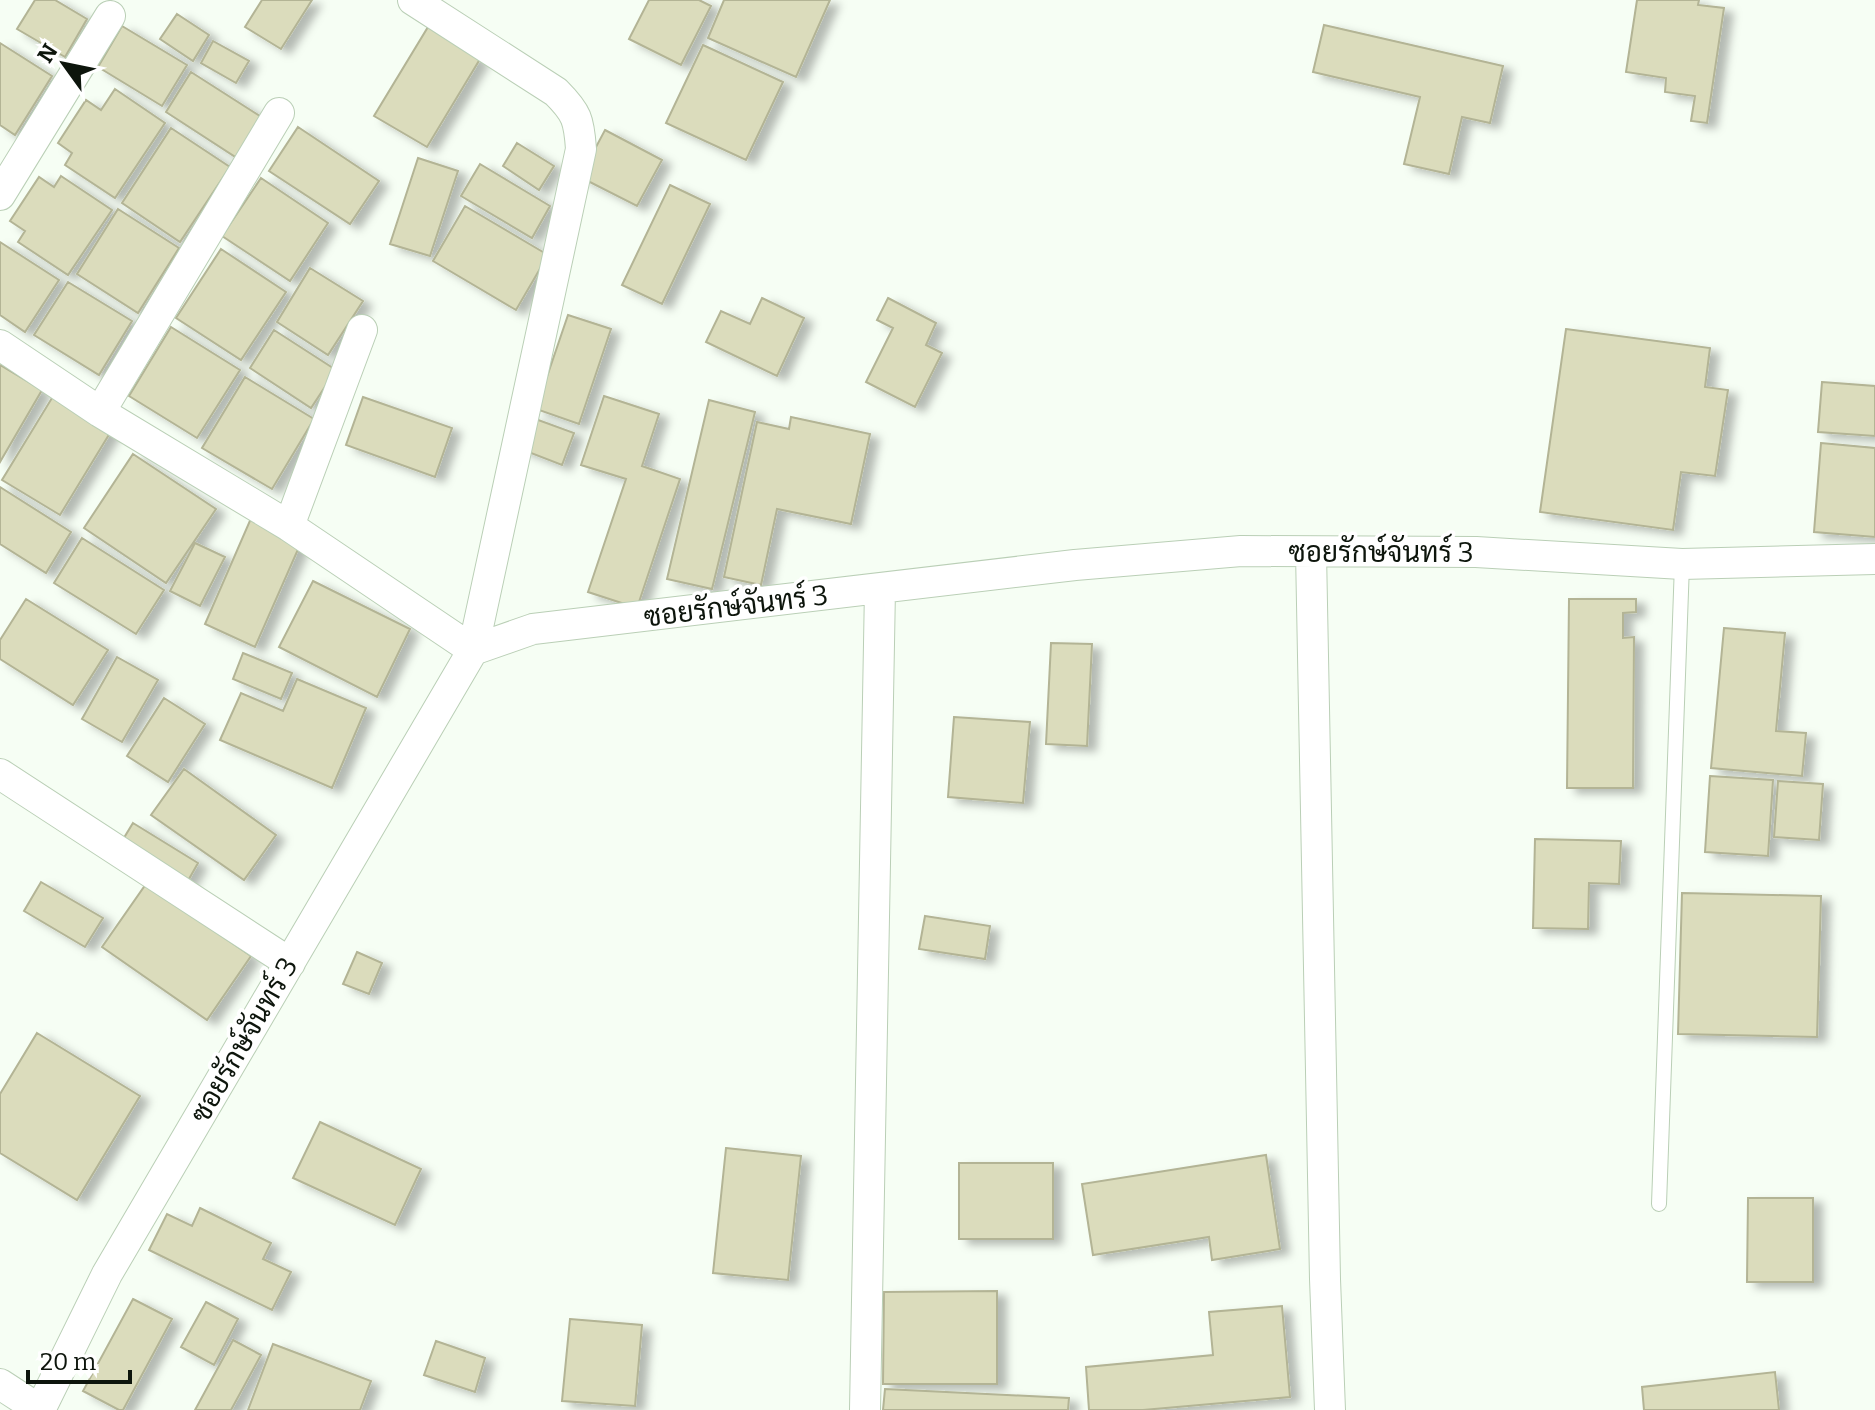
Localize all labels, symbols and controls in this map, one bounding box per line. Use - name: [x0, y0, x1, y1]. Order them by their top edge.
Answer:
- north arrow: [24, 24, 104, 104]
- text: N: [32, 39, 64, 68]
- street label: ซอยรักษ์จันทร์ 3: [1288, 533, 1474, 569]
- street label: ซอยรักษ์จันทร์ 3: [642, 575, 830, 634]
- street label: ซอยรักษ์จันทร์ 3: [181, 950, 305, 1128]
- scale bar: [28, 1334, 130, 1384]
- text: 20 m: [40, 1348, 96, 1376]

